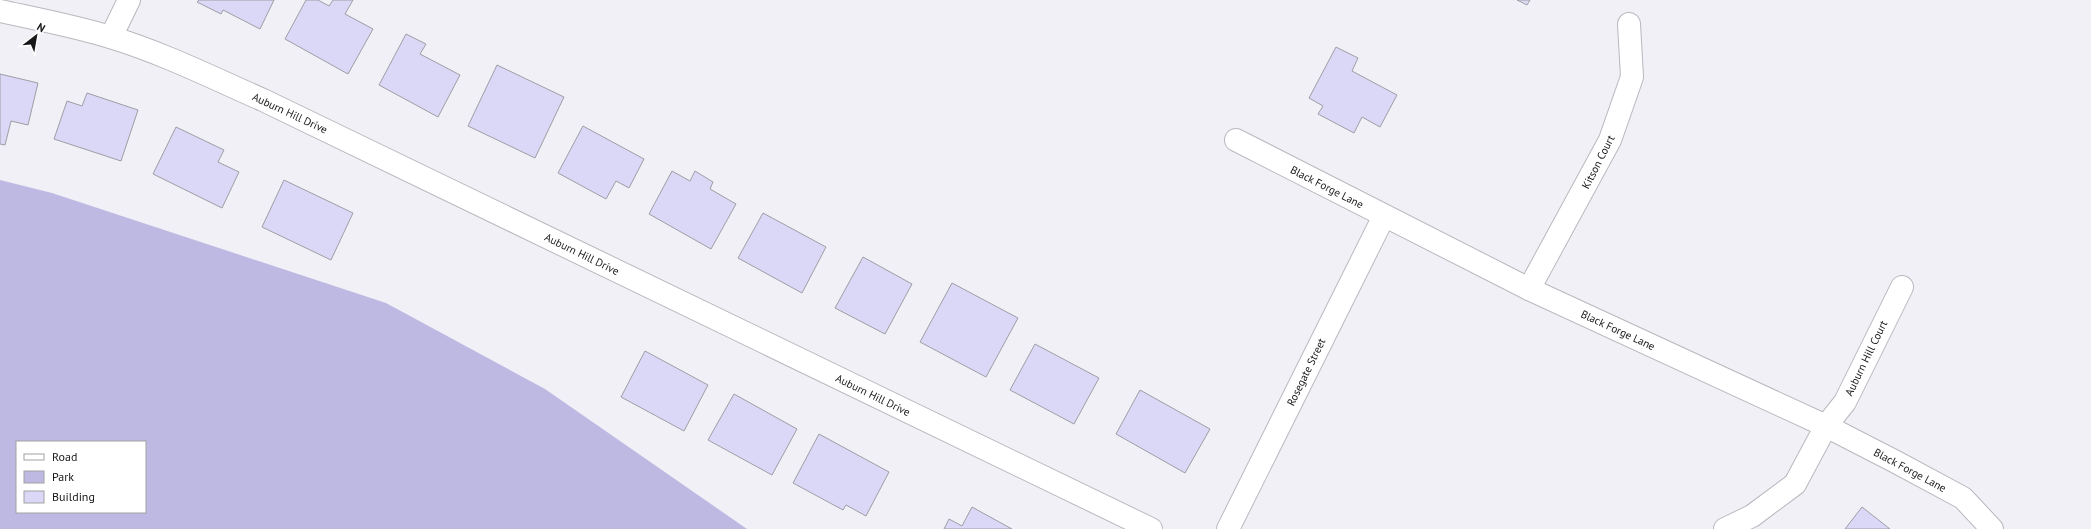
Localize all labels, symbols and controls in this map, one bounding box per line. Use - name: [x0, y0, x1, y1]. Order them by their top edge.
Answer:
- north arrow: [16, 16, 56, 56]
- text: N: [34, 20, 48, 35]
- street label: Auburn Hill Drive: [250, 89, 330, 137]
- street label: Kitson Court: [1579, 133, 1618, 191]
- street label: Black Forge Lane: [1288, 163, 1366, 212]
- street label: Auburn Hill Drive: [542, 230, 622, 278]
- street label: Black Forge Lane: [1579, 307, 1658, 353]
- street label: Auburn Hill Court: [1842, 318, 1890, 398]
- street label: Rosegate Street: [1284, 336, 1329, 408]
- street label: Auburn Hill Drive: [833, 371, 913, 419]
- legend: [16, 441, 146, 513]
- street label: Black Forge Lane: [1871, 445, 1949, 495]
- text: Road: [52, 449, 77, 464]
- text: Park: [52, 469, 74, 484]
- text: Building: [52, 489, 95, 504]

